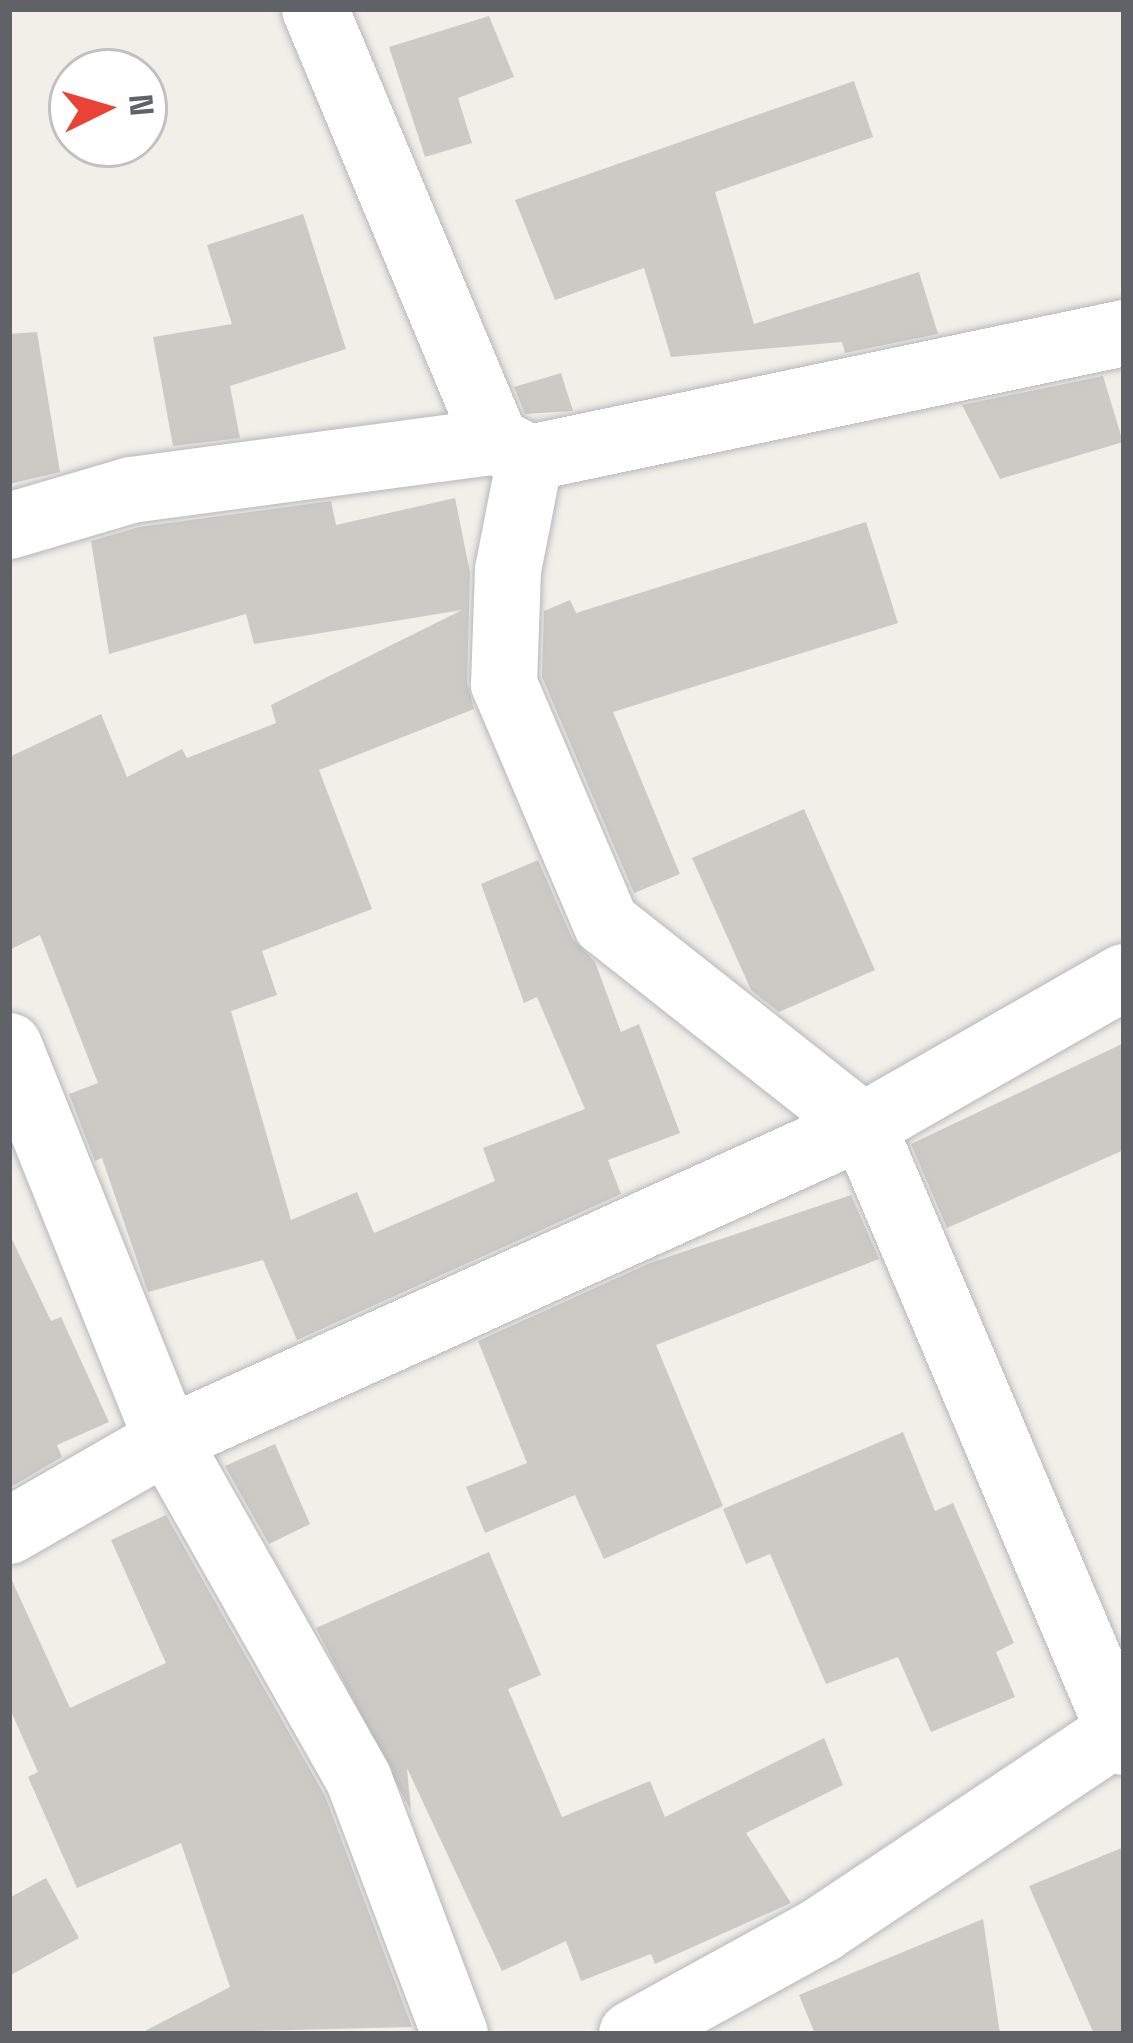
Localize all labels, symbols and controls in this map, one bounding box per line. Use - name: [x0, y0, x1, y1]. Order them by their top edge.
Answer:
- north arrow: [48, 48, 168, 168]
- text: N: [119, 92, 163, 118]

